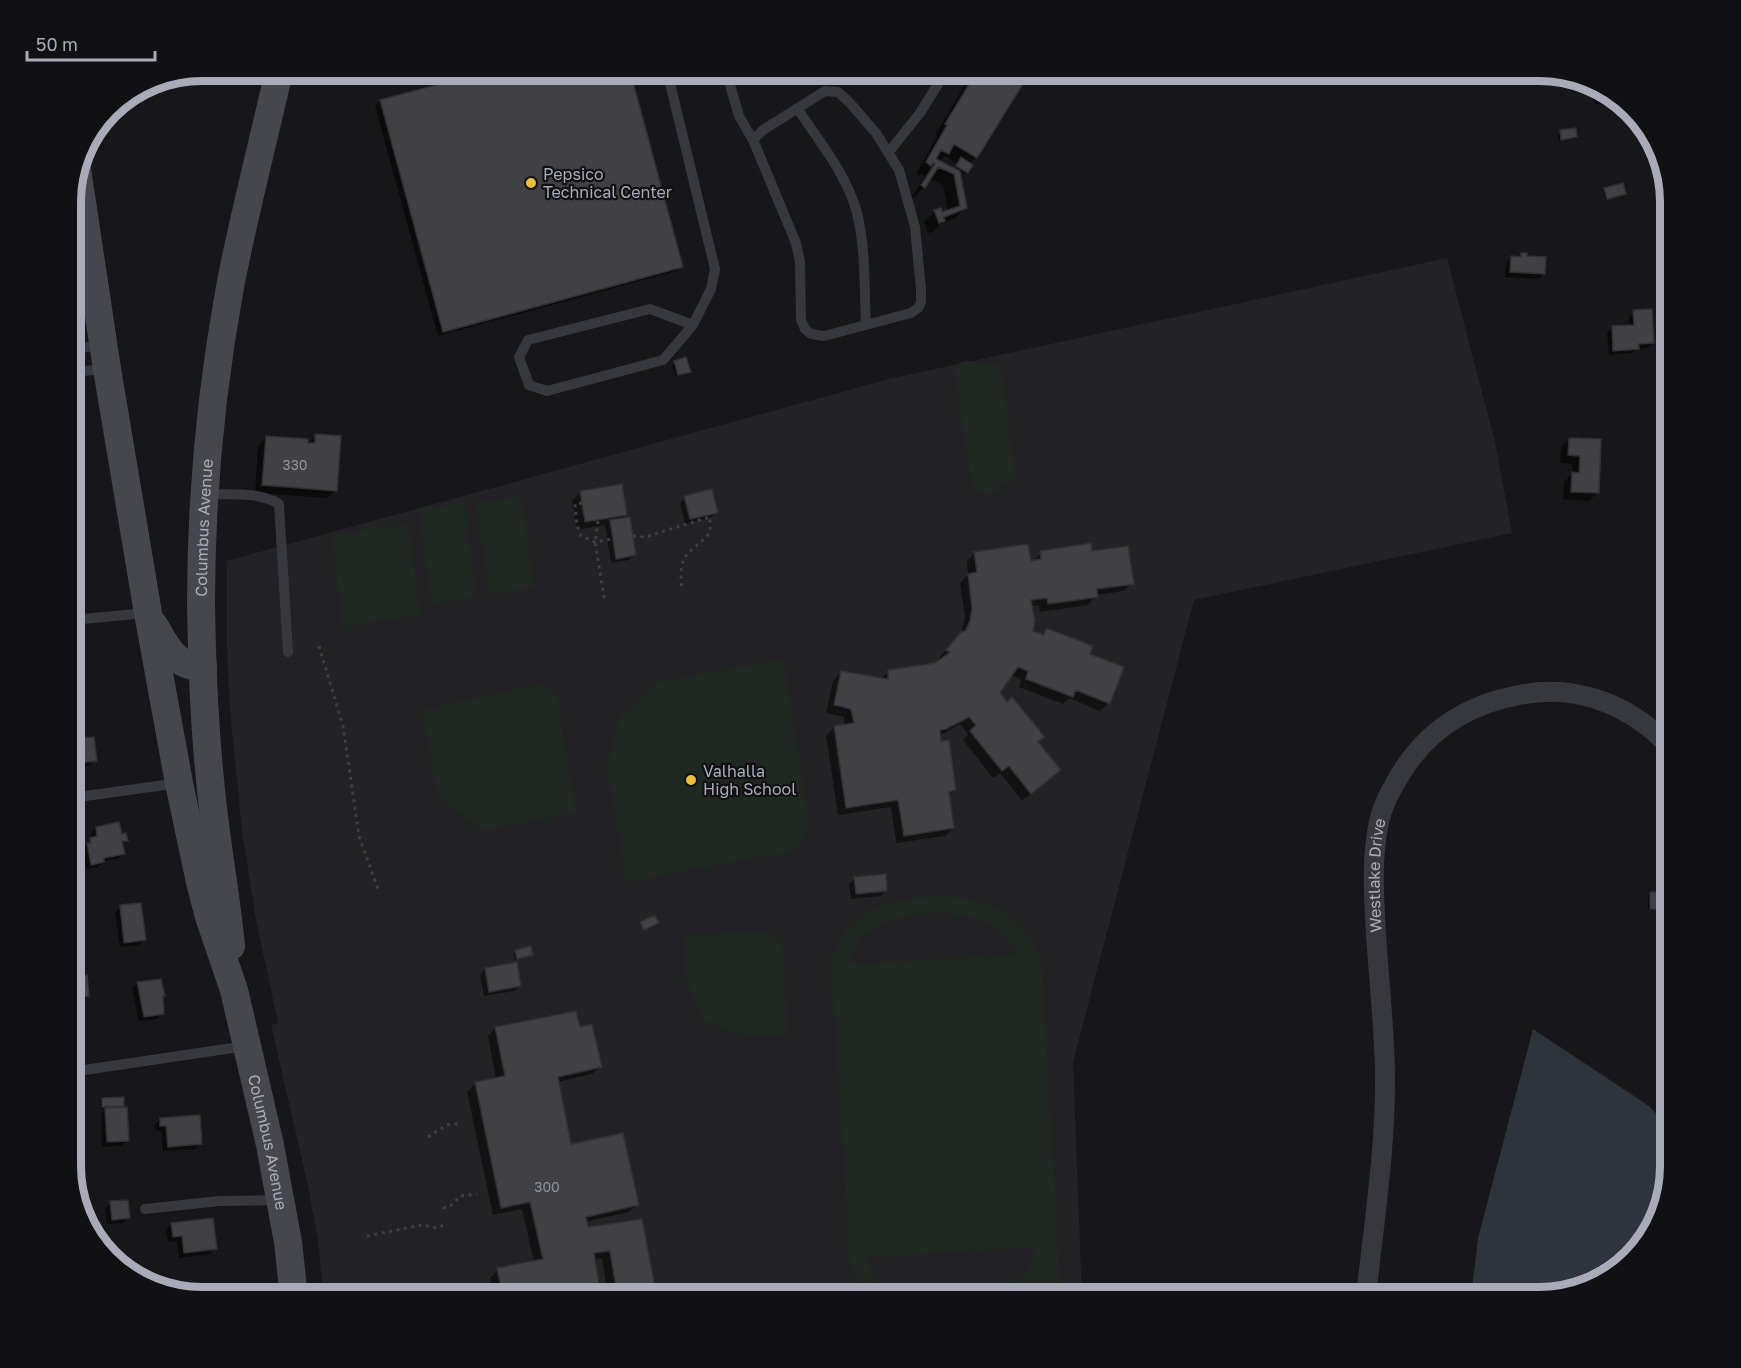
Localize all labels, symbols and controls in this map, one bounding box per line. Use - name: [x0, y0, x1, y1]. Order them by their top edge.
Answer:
- scale bar: [27, 24, 154, 62]
- text: 50 m: [36, 33, 78, 55]
- place label: Pepsico Technical Center: [543, 164, 672, 202]
- marker: Pepsico Technical Center: [524, 176, 538, 190]
- house number: 330: [282, 456, 308, 473]
- street label: Columbus Avenue: [191, 458, 217, 597]
- place label: Valhalla High School: [703, 761, 796, 799]
- marker: Valhalla High School: [684, 773, 698, 787]
- street label: Westlake Drive: [1364, 816, 1390, 933]
- street label: Columbus Avenue: [244, 1073, 292, 1212]
- house number: 300: [534, 1178, 560, 1195]

